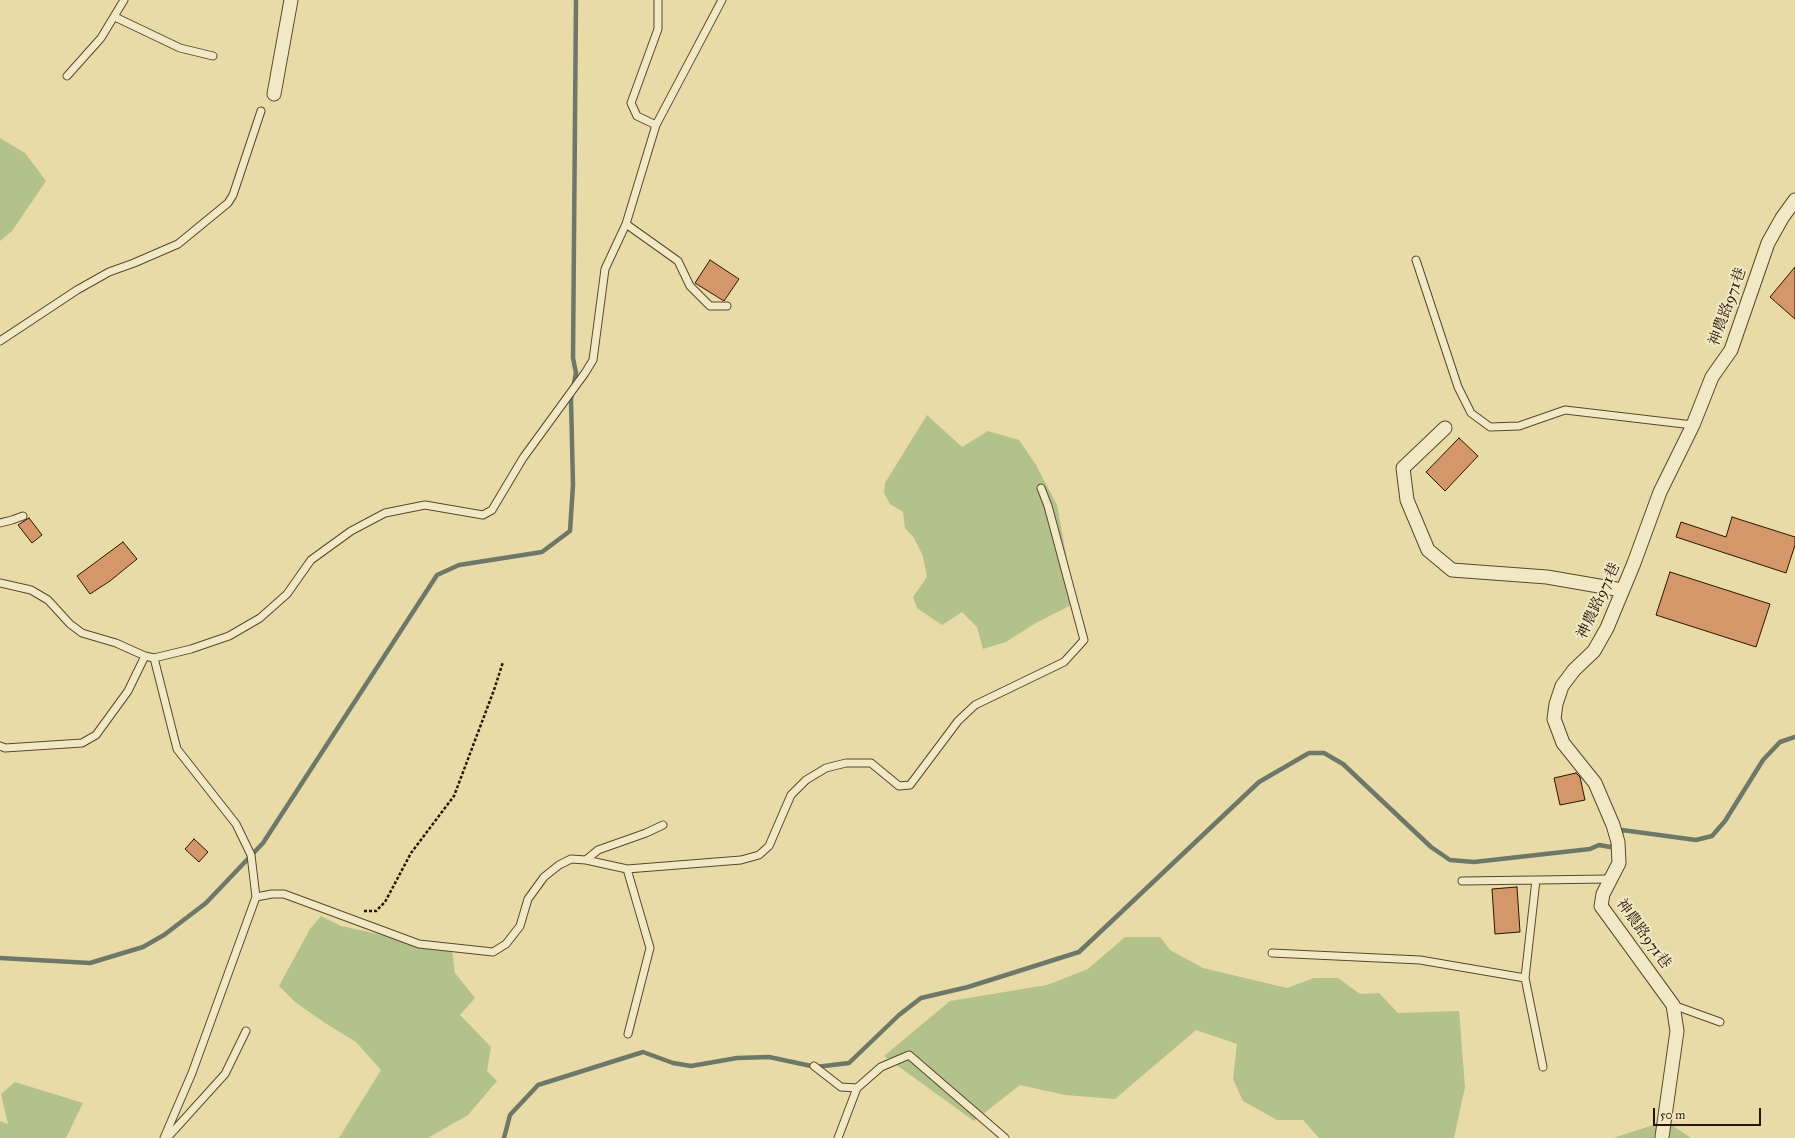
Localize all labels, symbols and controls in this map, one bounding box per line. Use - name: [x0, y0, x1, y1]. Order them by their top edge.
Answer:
- street label: 神農路971巷: [1706, 265, 1750, 349]
- street label: 神農路971巷: [1574, 560, 1624, 642]
- street label: 神農路971巷: [1612, 896, 1674, 972]
- scale bar: [1655, 1100, 1763, 1126]
- text: 50 m: [1660, 1108, 1685, 1122]

